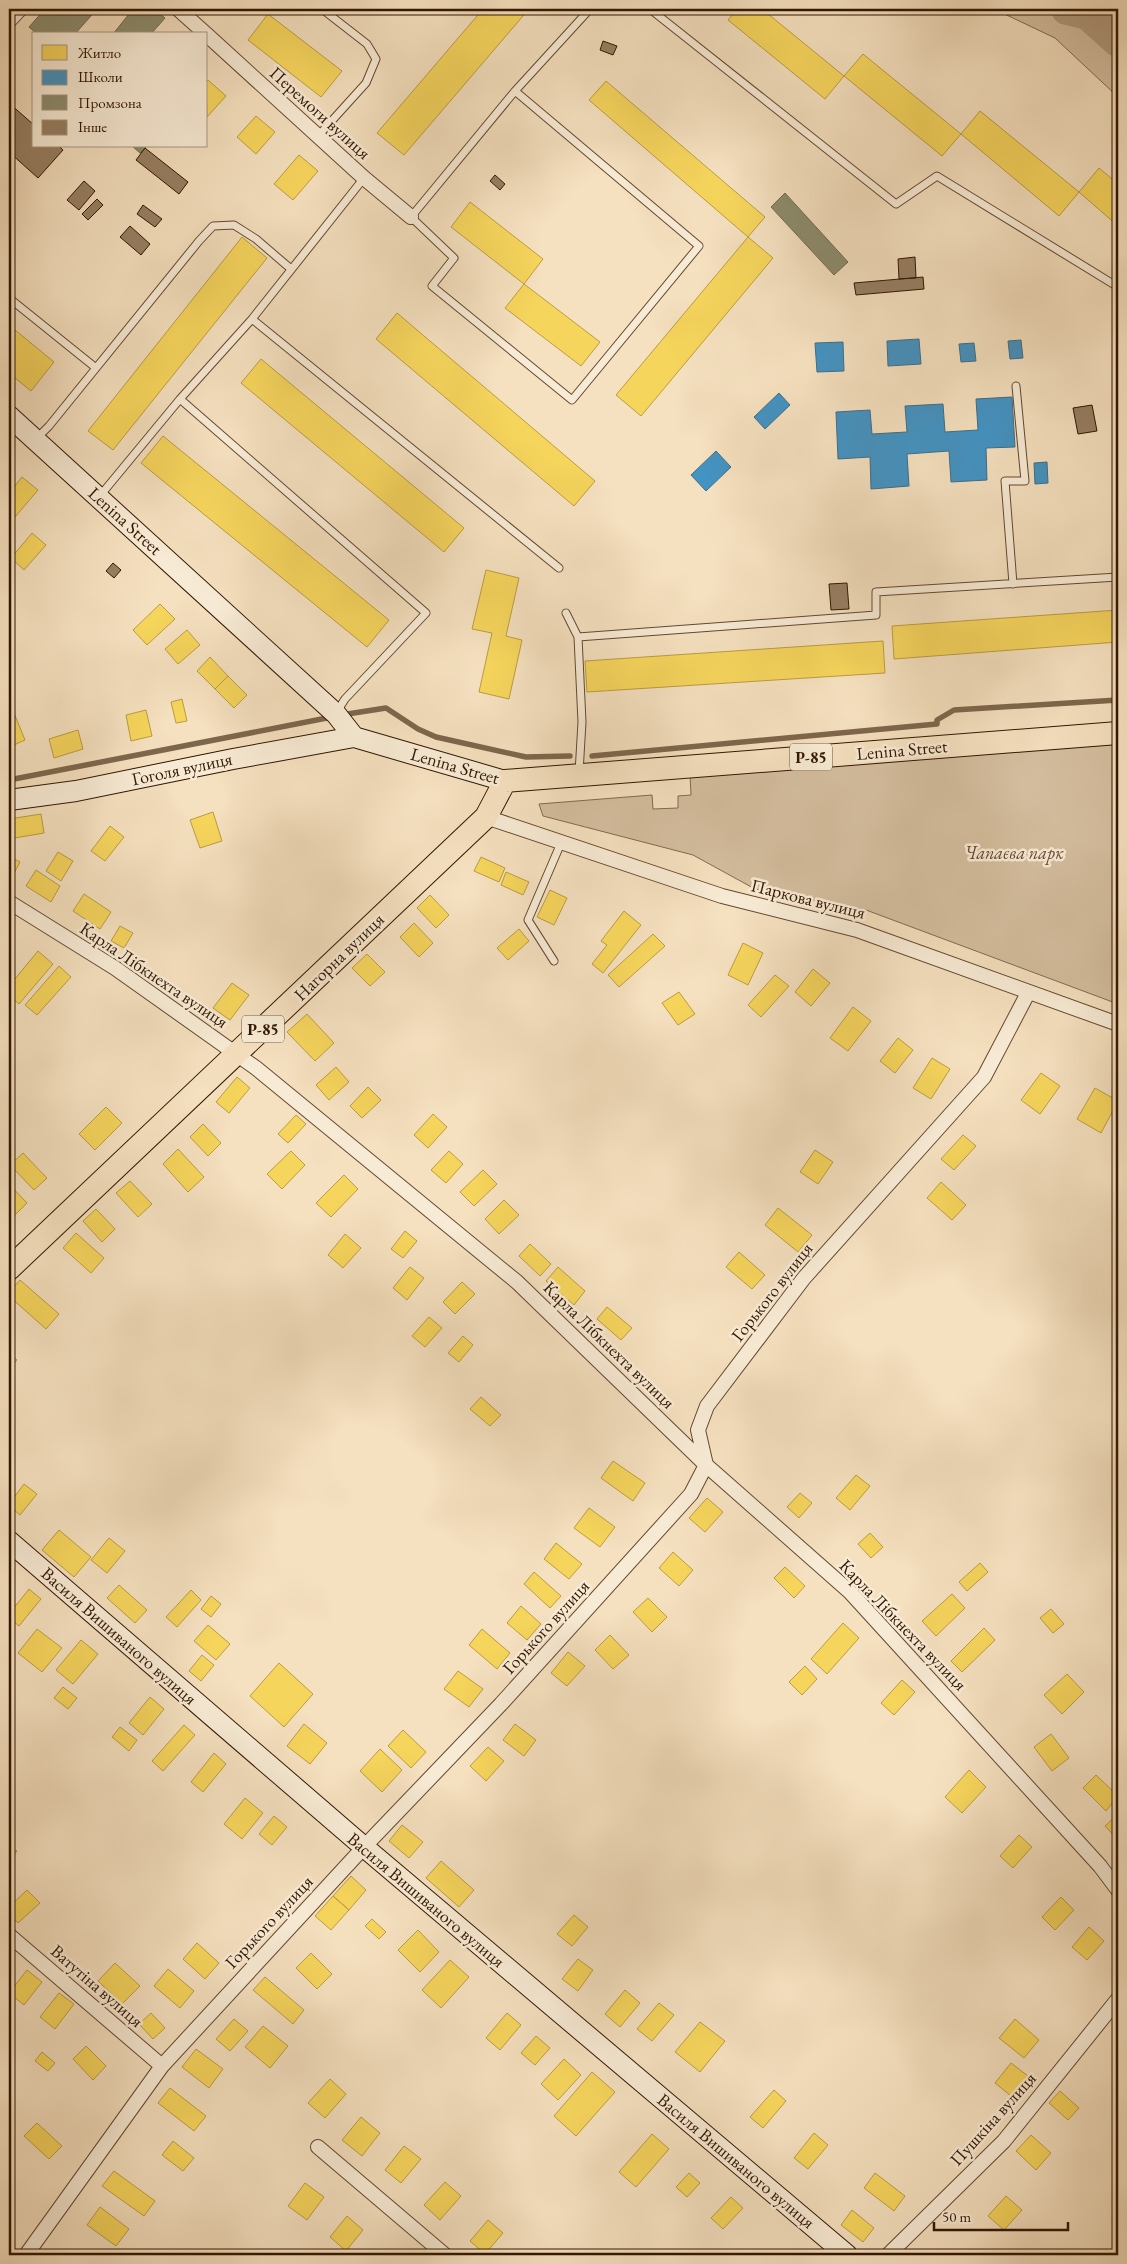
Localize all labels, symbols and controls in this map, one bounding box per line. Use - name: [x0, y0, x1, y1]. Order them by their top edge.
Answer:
- legend: [32, 32, 208, 148]
- text: Житло: [77, 43, 121, 62]
- street label: Перемоги вулиця: [265, 61, 376, 164]
- text: Школи: [78, 67, 123, 86]
- text: Промзона: [78, 93, 142, 112]
- text: Інше: [78, 117, 107, 136]
- street label: Lenina Street: [84, 482, 167, 560]
- street label: Lenina Street: [855, 734, 949, 765]
- street label: Lenina Street: [408, 742, 503, 789]
- road number: Р-85: [790, 744, 832, 770]
- street label: Гоголя вулиця: [130, 747, 234, 790]
- park label: Чапаєва парк: [965, 841, 1064, 865]
- street label: Паркова вулиця: [748, 873, 868, 924]
- street label: Нагорна вулиця: [289, 908, 389, 1005]
- street label: Карла Лібкнехта вулиця: [76, 916, 233, 1033]
- road number: Р-85: [242, 1016, 284, 1042]
- street label: Горького вулиця: [726, 1238, 817, 1346]
- street label: Карла Лібкнехта вулиця: [539, 1276, 680, 1413]
- street label: Карла Лібкнехта вулиця: [835, 1554, 972, 1695]
- street label: Василя Вишиваного вулиця: [37, 1562, 202, 1710]
- street label: Горького вулиця: [497, 1575, 594, 1679]
- street label: Василя Вишиваного вулиця: [343, 1827, 510, 1972]
- street label: Горького вулиця: [220, 1870, 318, 1973]
- street label: Ватутіна вулиця: [46, 1939, 148, 2032]
- street label: Пушкіна вулиця: [944, 2067, 1041, 2170]
- street label: Василя Вишиваного вулиця: [653, 2088, 820, 2233]
- scale bar: [934, 2199, 1068, 2231]
- text: 50 m: [942, 2207, 971, 2226]

